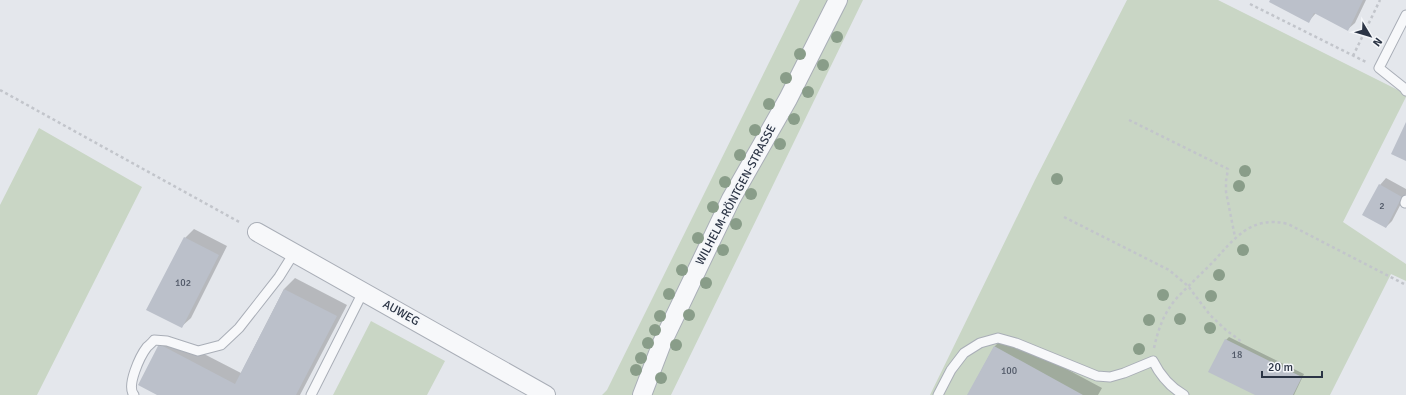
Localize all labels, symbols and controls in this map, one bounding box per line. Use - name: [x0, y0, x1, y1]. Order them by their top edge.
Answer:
- north arrow: [1350, 16, 1390, 56]
- text: N: [1370, 35, 1385, 49]
- street label: WILHELM-RÖNTGEN-STRASSE: [692, 122, 780, 268]
- house number: 2: [1379, 200, 1385, 212]
- house number: 102: [175, 277, 191, 289]
- street label: AUWEG: [380, 297, 422, 329]
- house number: 18: [1232, 349, 1242, 361]
- scale bar: [1262, 353, 1322, 379]
- text: 20 m: [1268, 360, 1293, 375]
- house number: 100: [1001, 365, 1017, 377]

